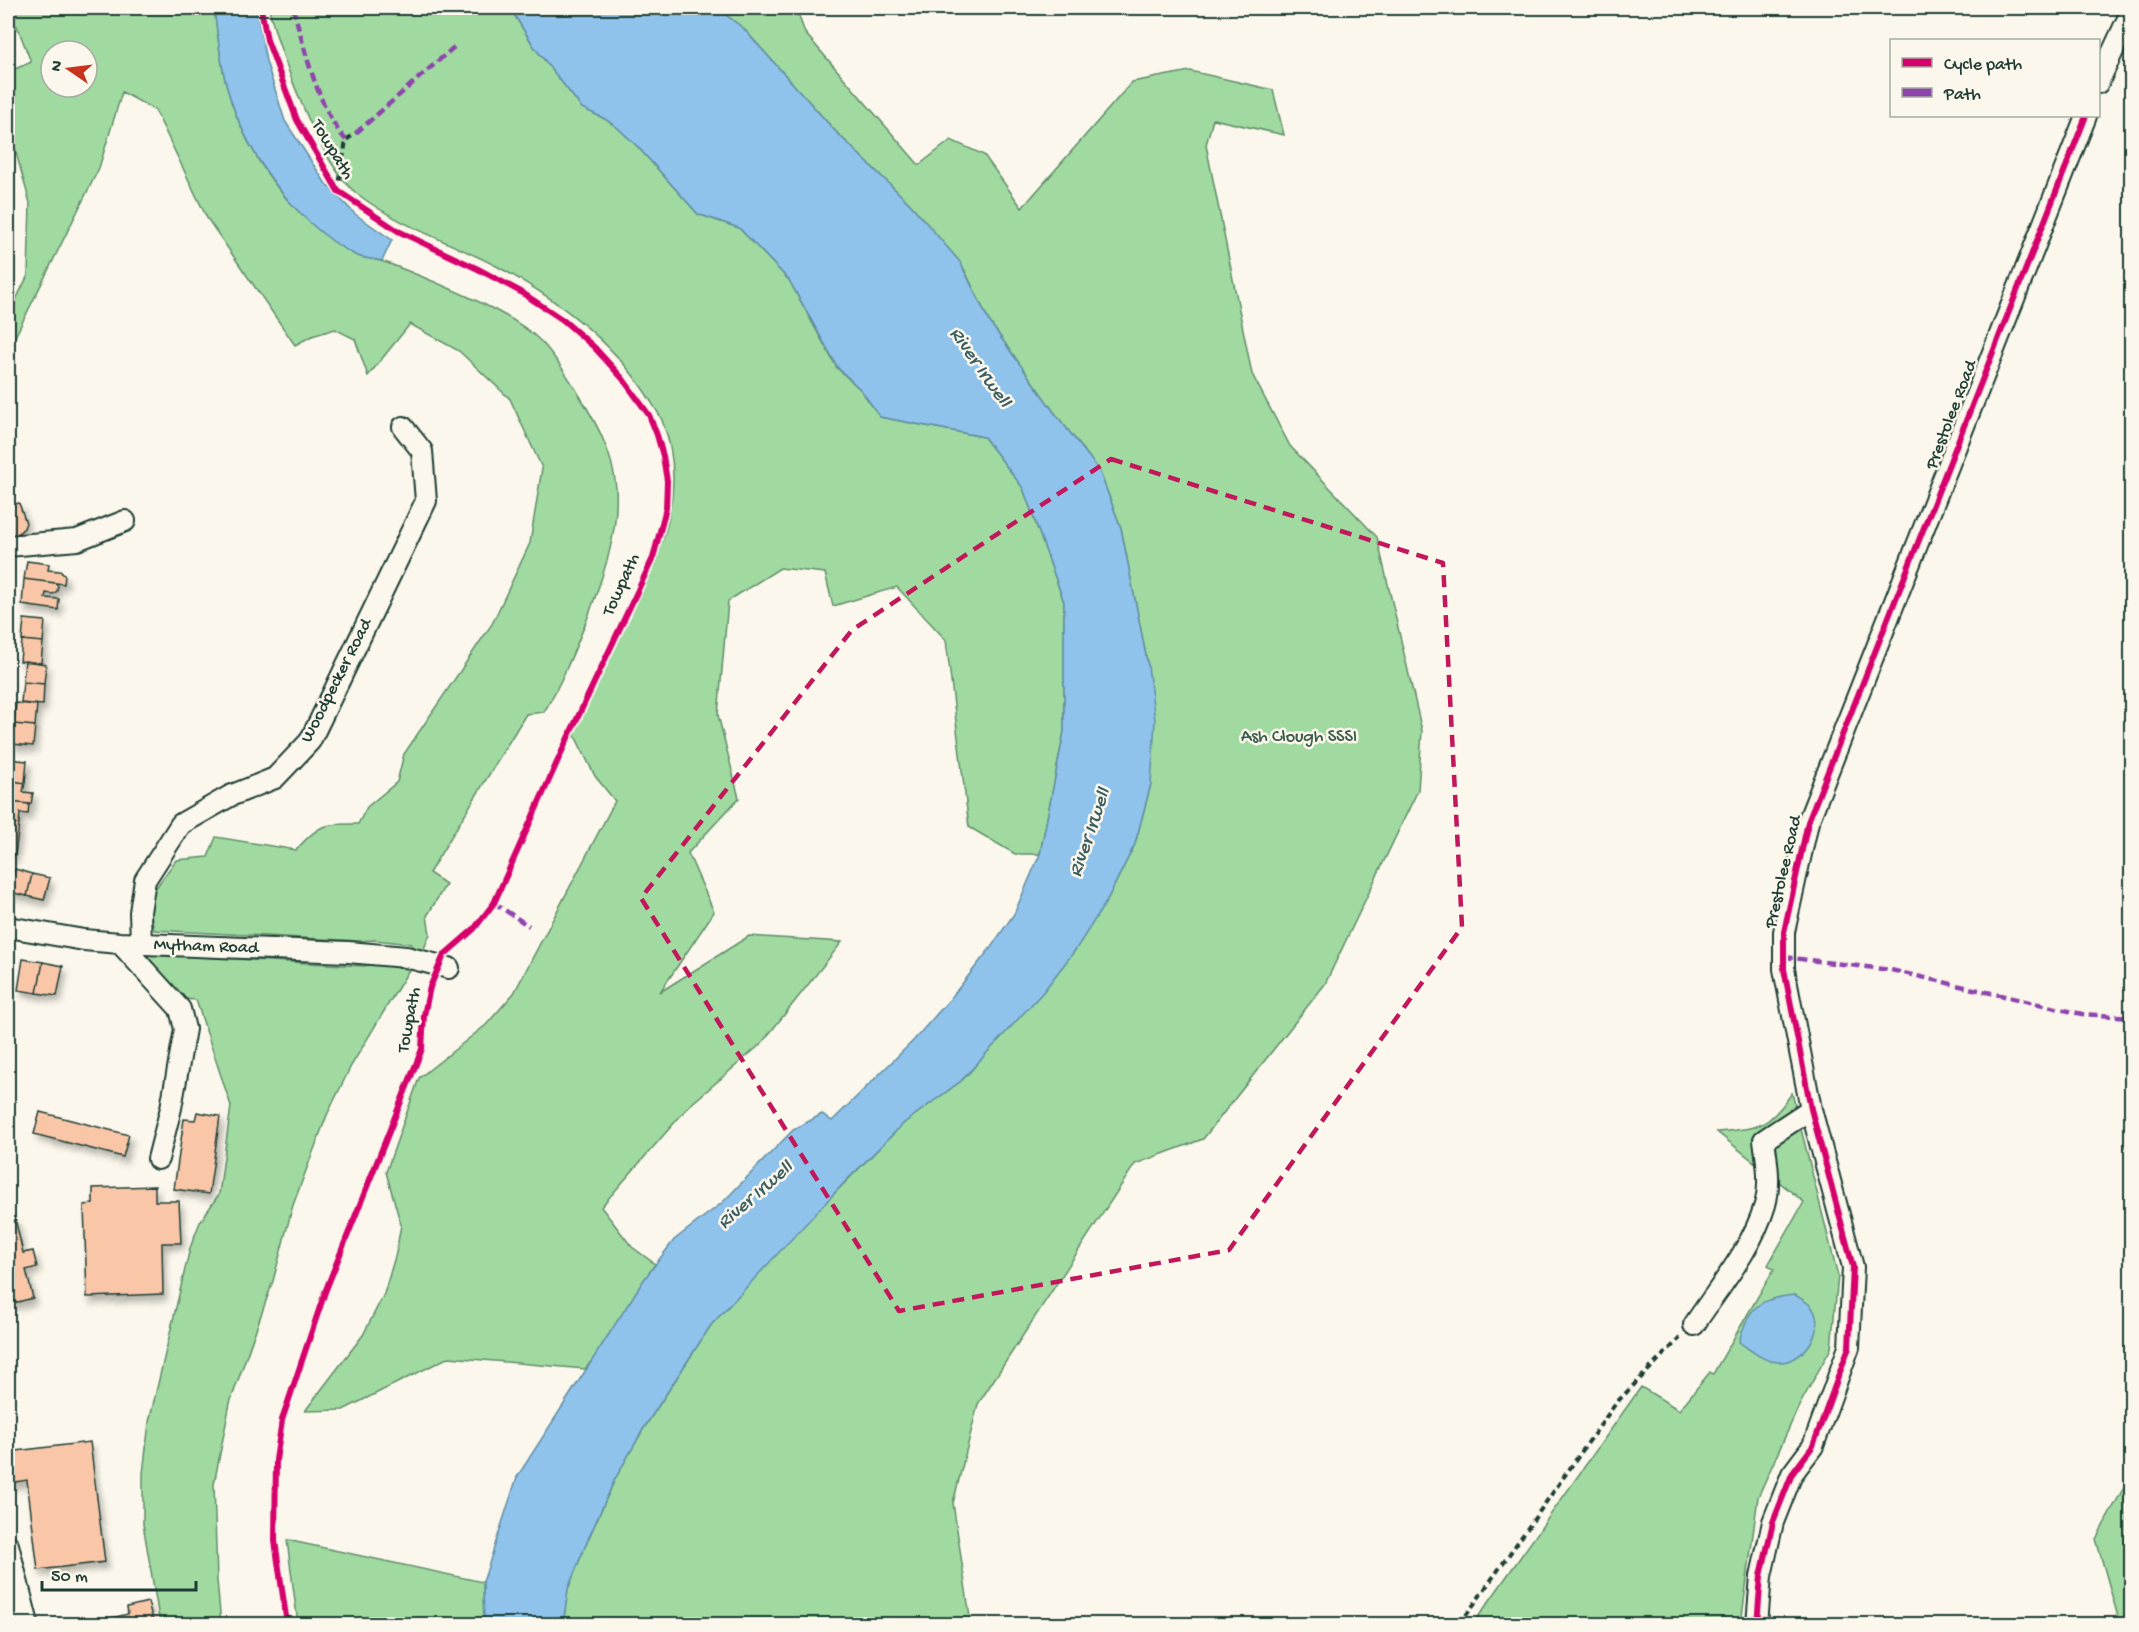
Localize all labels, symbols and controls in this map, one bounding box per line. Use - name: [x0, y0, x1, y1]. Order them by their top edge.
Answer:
- north arrow: [39, 39, 99, 99]
- legend: [1890, 39, 2100, 117]
- text: Cycle path: [1944, 55, 2022, 76]
- text: N: [47, 58, 68, 74]
- text: Path: [1943, 85, 1981, 106]
- street label: Towpath: [305, 115, 358, 184]
- water label: River Irwell: [943, 324, 1016, 414]
- street label: Prestolee Road: [1921, 356, 1983, 473]
- street label: Towpath: [598, 550, 646, 620]
- street label: Woodpecker Road: [297, 614, 378, 746]
- park label: Ash Clough SSSI: [1241, 727, 1357, 748]
- water label: River Irwell: [1065, 784, 1117, 880]
- street label: Prestolee Road: [1761, 812, 1807, 931]
- street label: Mytham Road: [153, 935, 260, 959]
- street label: Towpath: [393, 985, 427, 1055]
- water label: River Irwell: [714, 1156, 800, 1235]
- scale bar: [42, 1554, 196, 1592]
- text: 50 m: [51, 1567, 88, 1588]

